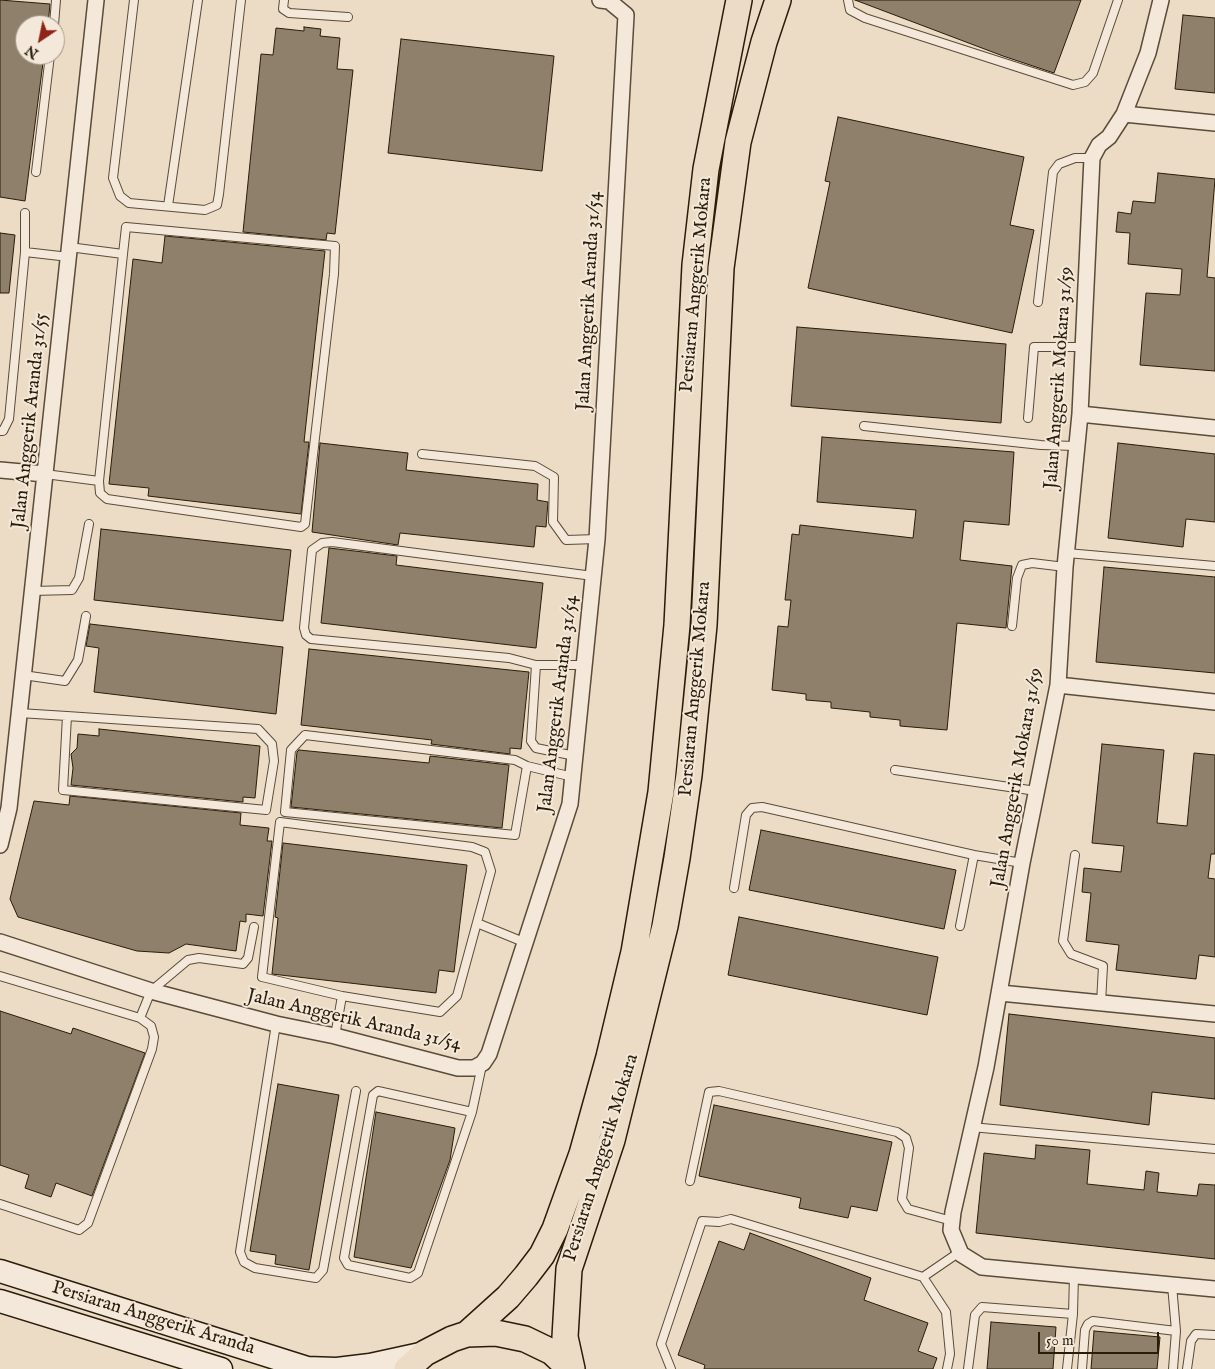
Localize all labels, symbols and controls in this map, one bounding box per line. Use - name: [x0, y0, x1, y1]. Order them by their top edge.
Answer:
- north arrow: [15, 15, 65, 65]
- text: N: [22, 41, 42, 62]
- street label: Persiaran Anggerik Mokara: [676, 176, 718, 394]
- street label: Jalan Anggerik Aranda 31/54: [573, 191, 607, 411]
- street label: Jalan Anggerik Mokara 31/59: [1041, 266, 1079, 490]
- street label: Jalan Anggerik Aranda 31/55: [8, 312, 54, 530]
- street label: Persiaran Anggerik Mokara: [675, 580, 717, 798]
- street label: Jalan Anggerik Aranda 31/54: [534, 594, 584, 814]
- street label: Jalan Anggerik Mokara 31/59: [987, 666, 1049, 890]
- street label: Jalan Anggerik Aranda 31/54: [245, 985, 463, 1057]
- street label: Persiaran Anggerik Mokara: [560, 1051, 644, 1265]
- street label: Persiaran Anggerik Aranda: [49, 1277, 257, 1361]
- scale bar: [1040, 1322, 1161, 1354]
- text: 50 m: [1046, 1331, 1074, 1350]

